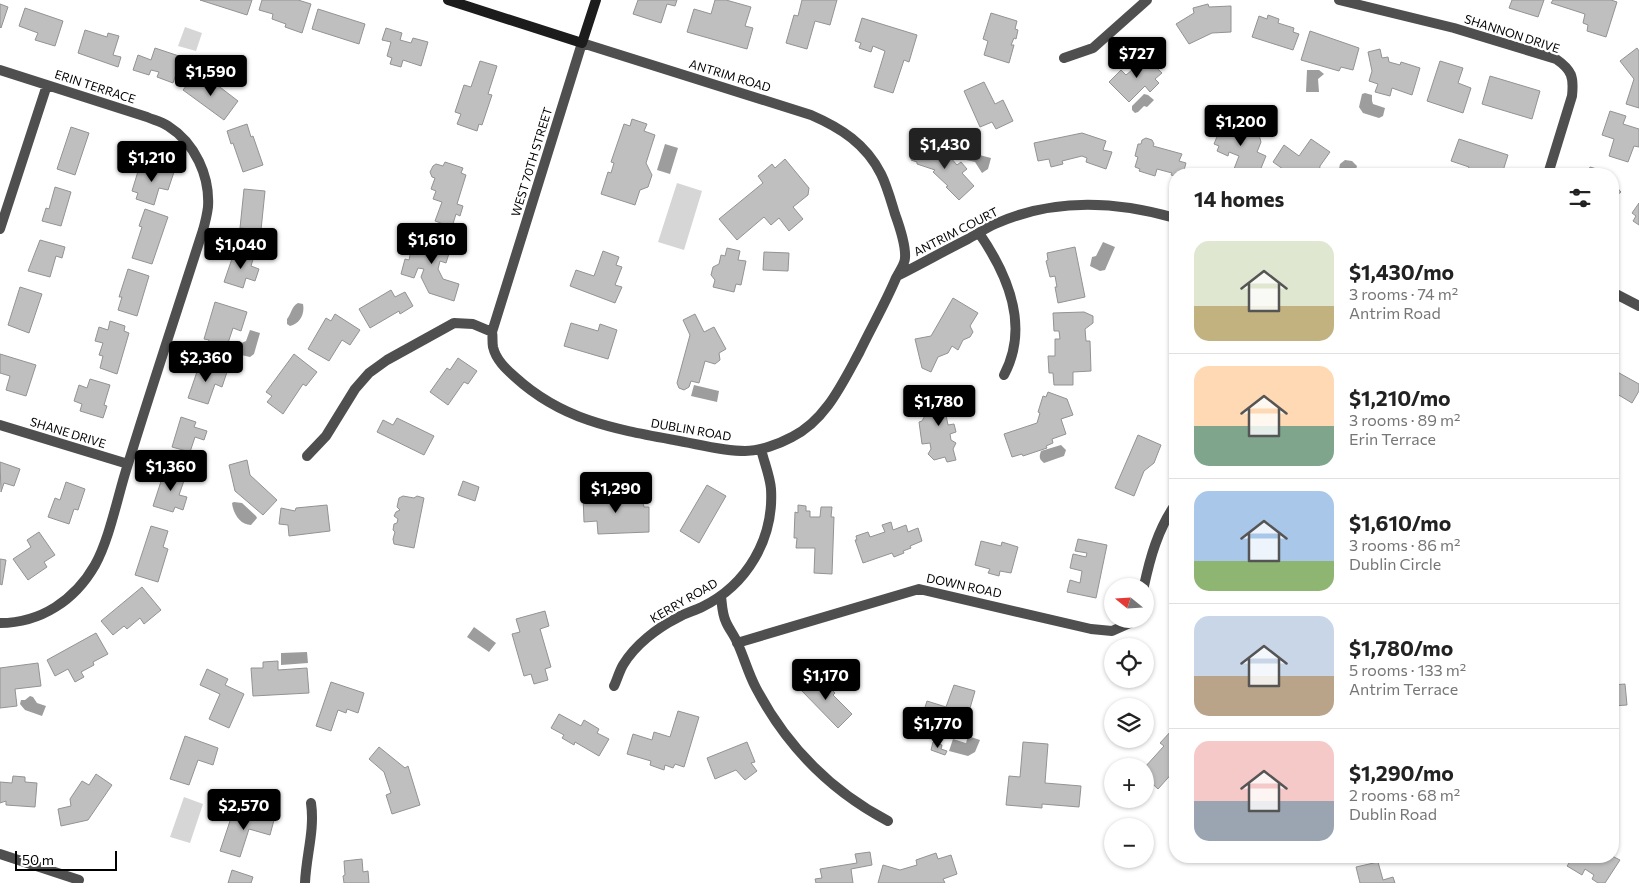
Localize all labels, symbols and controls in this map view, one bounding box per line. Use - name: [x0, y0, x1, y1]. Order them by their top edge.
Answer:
- street label: SHANNON DRIVE: [1463, 11, 1562, 55]
- pin: $727: [1107, 36, 1167, 79]
- text: $727: [1119, 43, 1155, 62]
- pin: $1,590: [170, 54, 252, 97]
- street label: ANTRIM ROAD: [688, 56, 773, 94]
- text: $1,590: [186, 61, 236, 80]
- street label: ERIN TERRACE: [53, 66, 137, 106]
- pin: $1,200: [1200, 104, 1282, 147]
- street label: WEST 70TH STREET: [508, 105, 554, 218]
- text: $1,200: [1216, 111, 1266, 130]
- pin: $1,430: [904, 128, 986, 170]
- text: $1,430: [920, 134, 970, 153]
- pin: $1,210: [111, 140, 193, 183]
- text: $1,210: [128, 147, 176, 166]
- icon: filters: [1566, 184, 1594, 212]
- text: 14 homes: [1194, 186, 1284, 211]
- street label: ANTRIM COURT: [911, 204, 1000, 258]
- pin: $1,610: [391, 222, 473, 265]
- pin: $1,040: [200, 228, 282, 270]
- text: $1,610: [408, 229, 456, 248]
- text: $1,040: [215, 234, 267, 253]
- text: $1,430/mo: [1349, 259, 1454, 284]
- icon: home: [1234, 261, 1294, 321]
- text: 3 rooms · 74 m²: [1349, 284, 1458, 303]
- text: Antrim Road: [1349, 303, 1441, 322]
- pin: $2,360: [165, 340, 247, 383]
- text: $2,360: [180, 347, 232, 366]
- pin: $1,780: [898, 384, 980, 427]
- text: $1,210/mo: [1349, 385, 1451, 410]
- icon: home: [1234, 386, 1294, 446]
- text: $1,780: [914, 391, 964, 410]
- text: 3 rooms · 89 m²: [1349, 410, 1460, 429]
- street label: SHANE DRIVE: [29, 414, 108, 450]
- street label: DUBLIN ROAD: [650, 415, 733, 443]
- text: Erin Terrace: [1349, 429, 1436, 448]
- pin: $1,360: [130, 450, 212, 492]
- text: $1,360: [146, 456, 196, 475]
- pin: $1,290: [575, 472, 657, 514]
- text: $1,290: [591, 478, 641, 497]
- text: $1,610/mo: [1349, 510, 1451, 535]
- icon: home: [1234, 511, 1294, 571]
- text: 3 rooms · 86 m²: [1349, 535, 1460, 554]
- text: Dublin Circle: [1349, 554, 1441, 573]
- street label: DOWN ROAD: [925, 570, 1003, 600]
- street label: KERRY ROAD: [647, 575, 720, 625]
- north arrow: [1104, 578, 1154, 628]
- map controls: [1104, 578, 1154, 868]
- text: $1,780/mo: [1349, 635, 1453, 660]
- icon: home: [1234, 636, 1294, 696]
- button: locate: [1104, 638, 1154, 688]
- pin: $1,170: [785, 658, 867, 701]
- text: 5 rooms · 133 m²: [1349, 660, 1466, 679]
- text: $1,170: [803, 665, 849, 684]
- text: Antrim Terrace: [1349, 679, 1458, 698]
- button: layers: [1104, 698, 1154, 748]
- pin: $1,770: [897, 706, 979, 749]
- text: $1,770: [914, 713, 962, 732]
- button: +: [1104, 758, 1154, 808]
- text: $1,290/mo: [1349, 760, 1454, 785]
- icon: home: [1234, 761, 1294, 821]
- text: 2 rooms · 68 m²: [1349, 785, 1460, 804]
- pin: $2,570: [203, 788, 285, 831]
- text: $2,570: [219, 795, 269, 814]
- text: Dublin Road: [1349, 804, 1437, 823]
- button: −: [1104, 818, 1154, 868]
- scale bar: [15, 848, 118, 871]
- text: 50 m: [22, 851, 54, 868]

